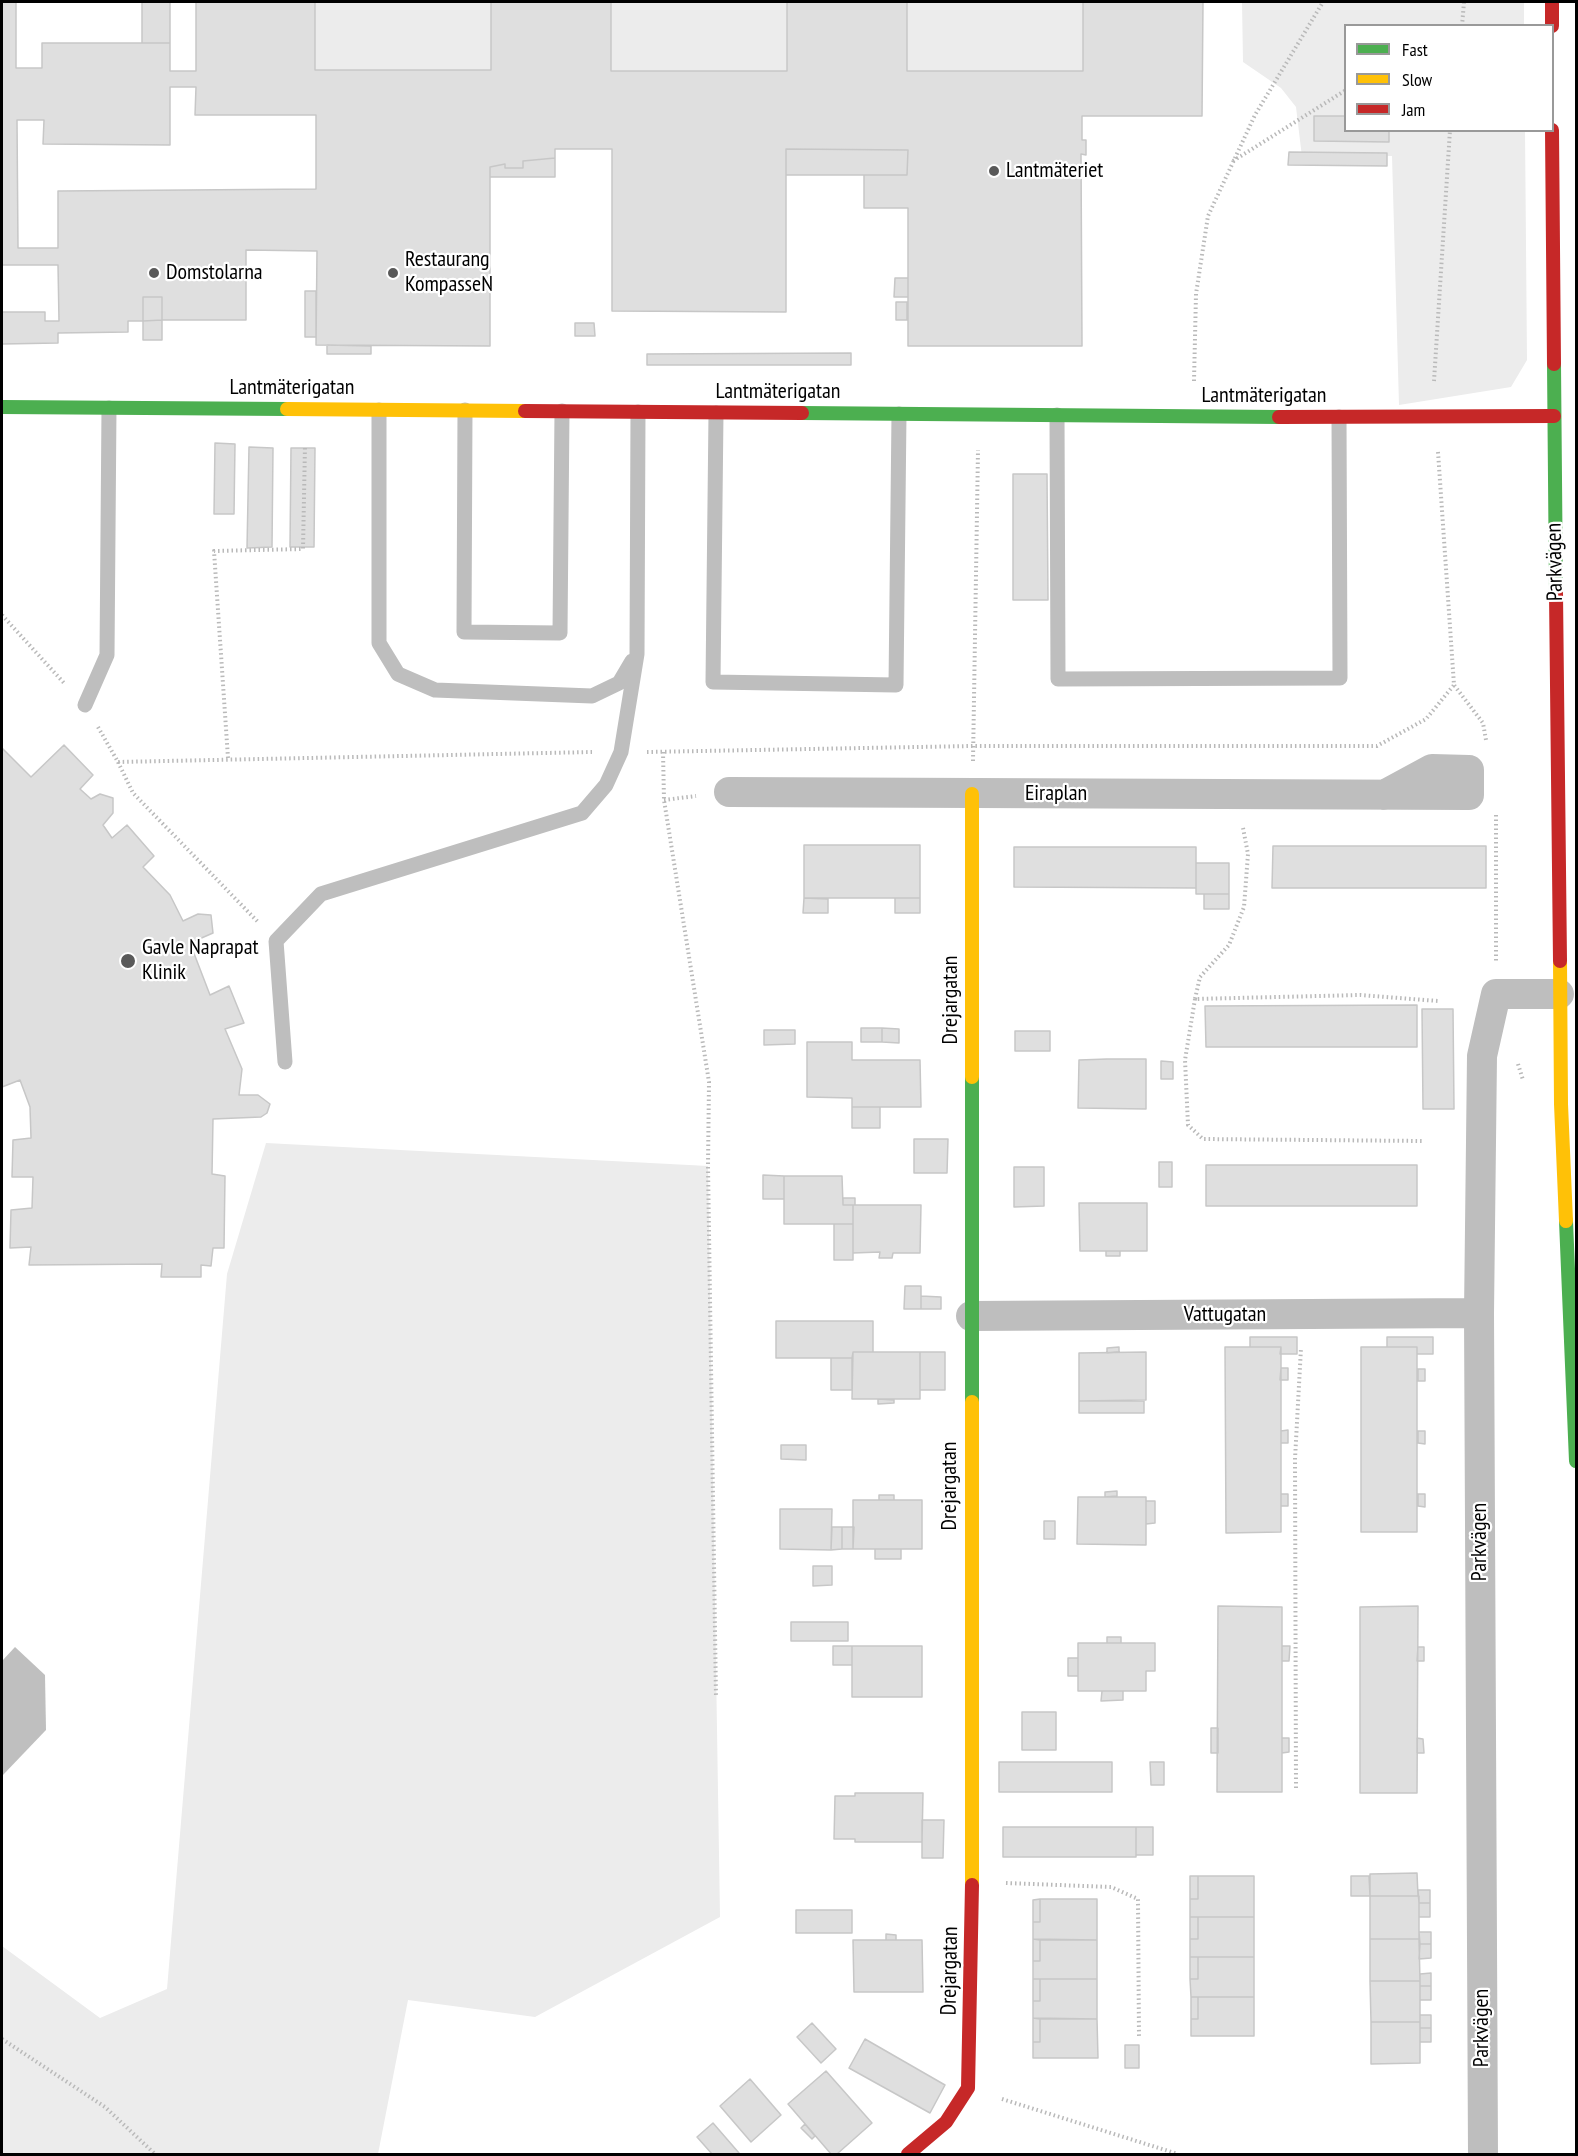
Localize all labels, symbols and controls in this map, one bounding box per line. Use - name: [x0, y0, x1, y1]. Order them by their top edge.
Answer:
- legend: [1344, 24, 1554, 132]
- text: Fast: [1402, 38, 1428, 61]
- text: Slow: [1402, 68, 1432, 91]
- text: Jam: [1402, 98, 1425, 121]
- place label: Lantmäteriet: [1006, 158, 1103, 184]
- marker: Lantmäteriet: [987, 164, 1001, 178]
- place label: Restaurang KompasseN: [405, 247, 493, 298]
- place label: Domstolarna: [166, 260, 263, 286]
- marker: Domstolarna: [147, 266, 161, 280]
- marker: Restaurang KompasseN: [386, 266, 400, 280]
- street label: Lantmäterigatan: [229, 375, 355, 401]
- street label: Lantmäterigatan: [715, 379, 841, 405]
- street label: Lantmäterigatan: [1201, 383, 1327, 409]
- street label: Parkvägen: [1541, 523, 1569, 601]
- street label: Eiraplan: [1025, 781, 1087, 807]
- place label: Gavle Naprapat Klinik: [142, 935, 258, 986]
- marker: Gavle Naprapat Klinik: [119, 952, 137, 970]
- street label: Drejargatan: [938, 955, 964, 1045]
- street label: Vattugatan: [1184, 1302, 1266, 1328]
- street label: Drejargatan: [937, 1441, 963, 1531]
- street label: Parkvägen: [1467, 1503, 1493, 1581]
- street label: Drejargatan: [936, 1926, 964, 2016]
- street label: Parkvägen: [1469, 1989, 1495, 2067]

